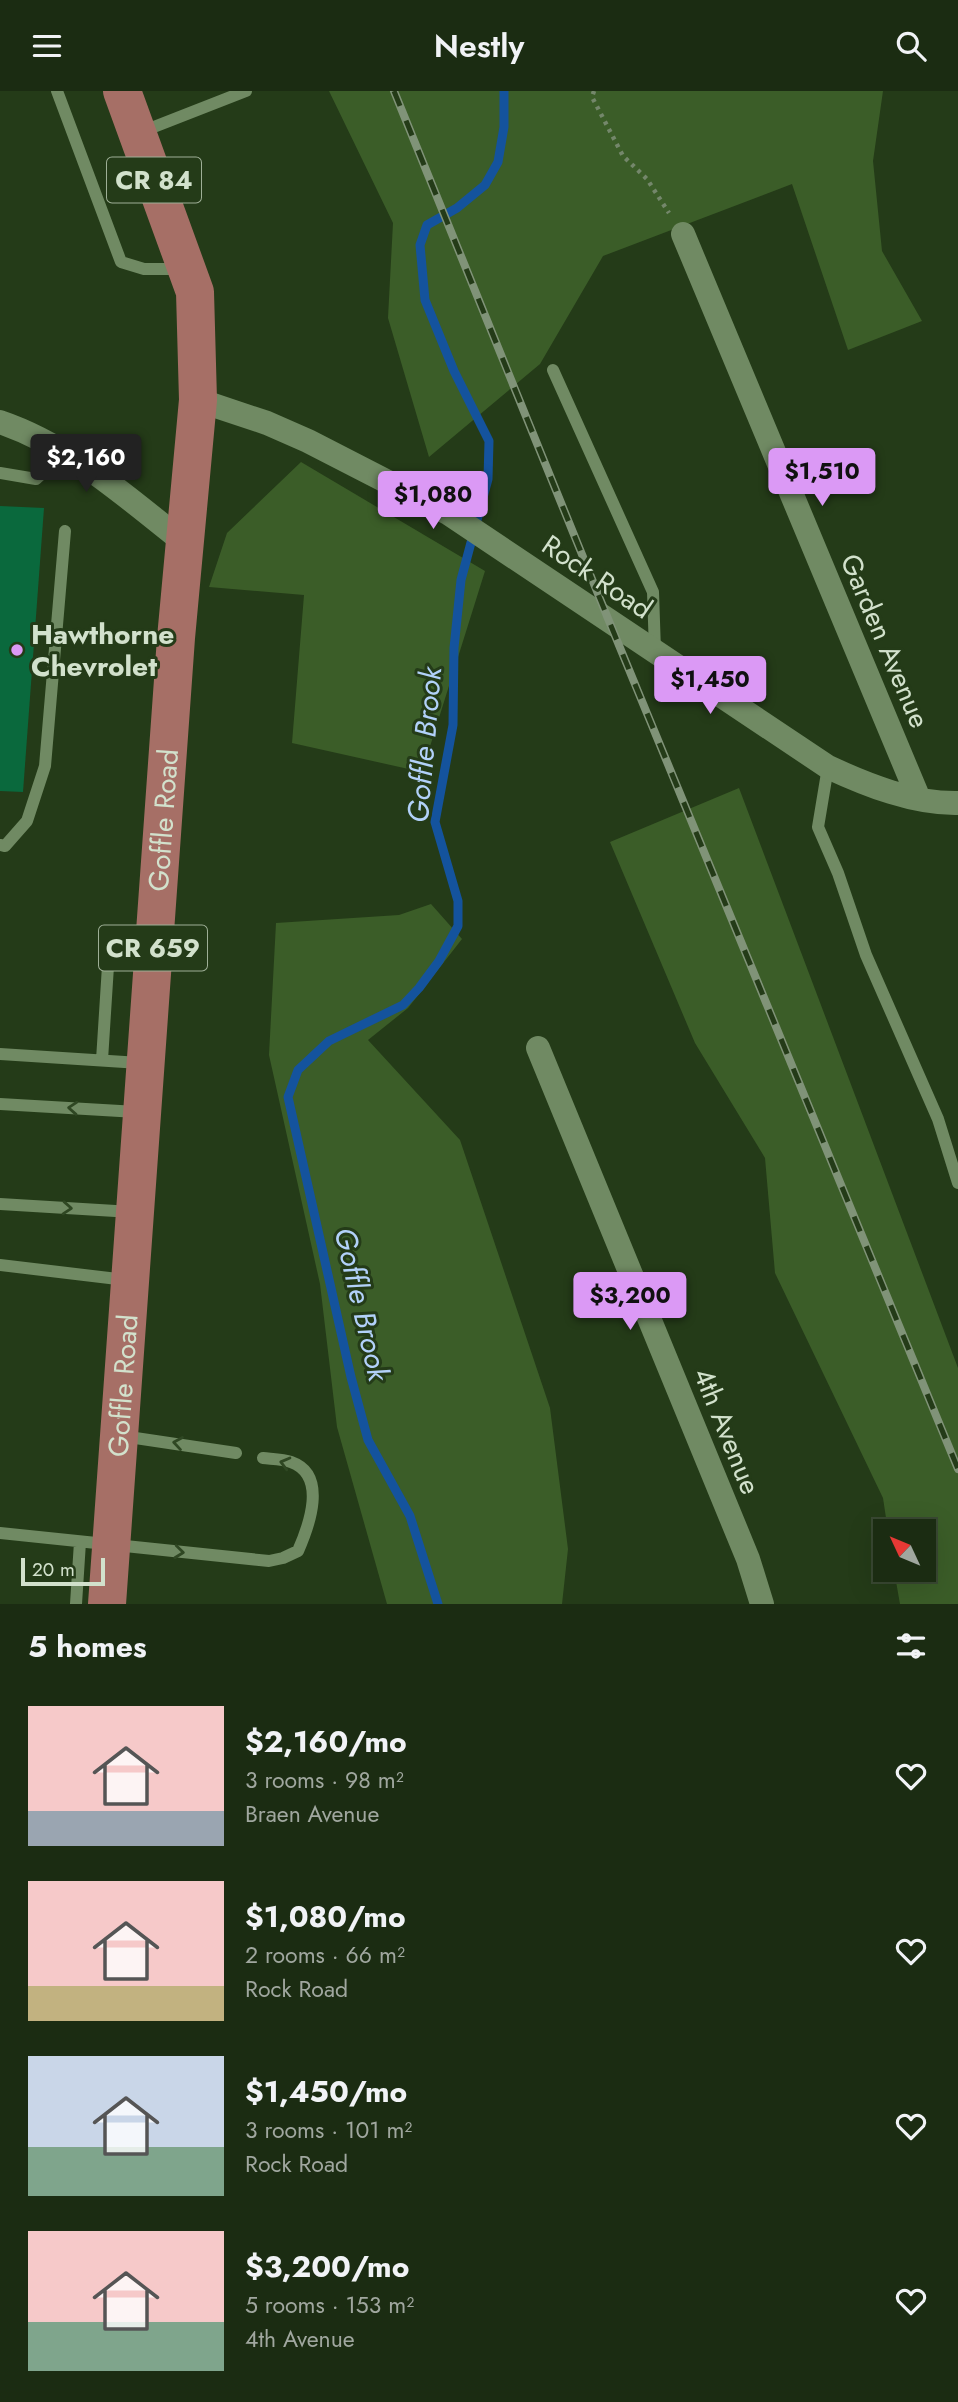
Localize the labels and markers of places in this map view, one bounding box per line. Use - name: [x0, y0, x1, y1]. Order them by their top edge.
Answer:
- pin: $2,160: [29, 435, 143, 494]
- pin: $1,510: [765, 449, 879, 508]
- pin: $1,080: [376, 471, 490, 531]
- place label: Hawthorne Chevrolet: [31, 614, 174, 687]
- marker: Hawthorne Chevrolet: [9, 642, 25, 658]
- pin: $1,450: [653, 657, 767, 716]
- pin: $3,200: [573, 1273, 687, 1332]

